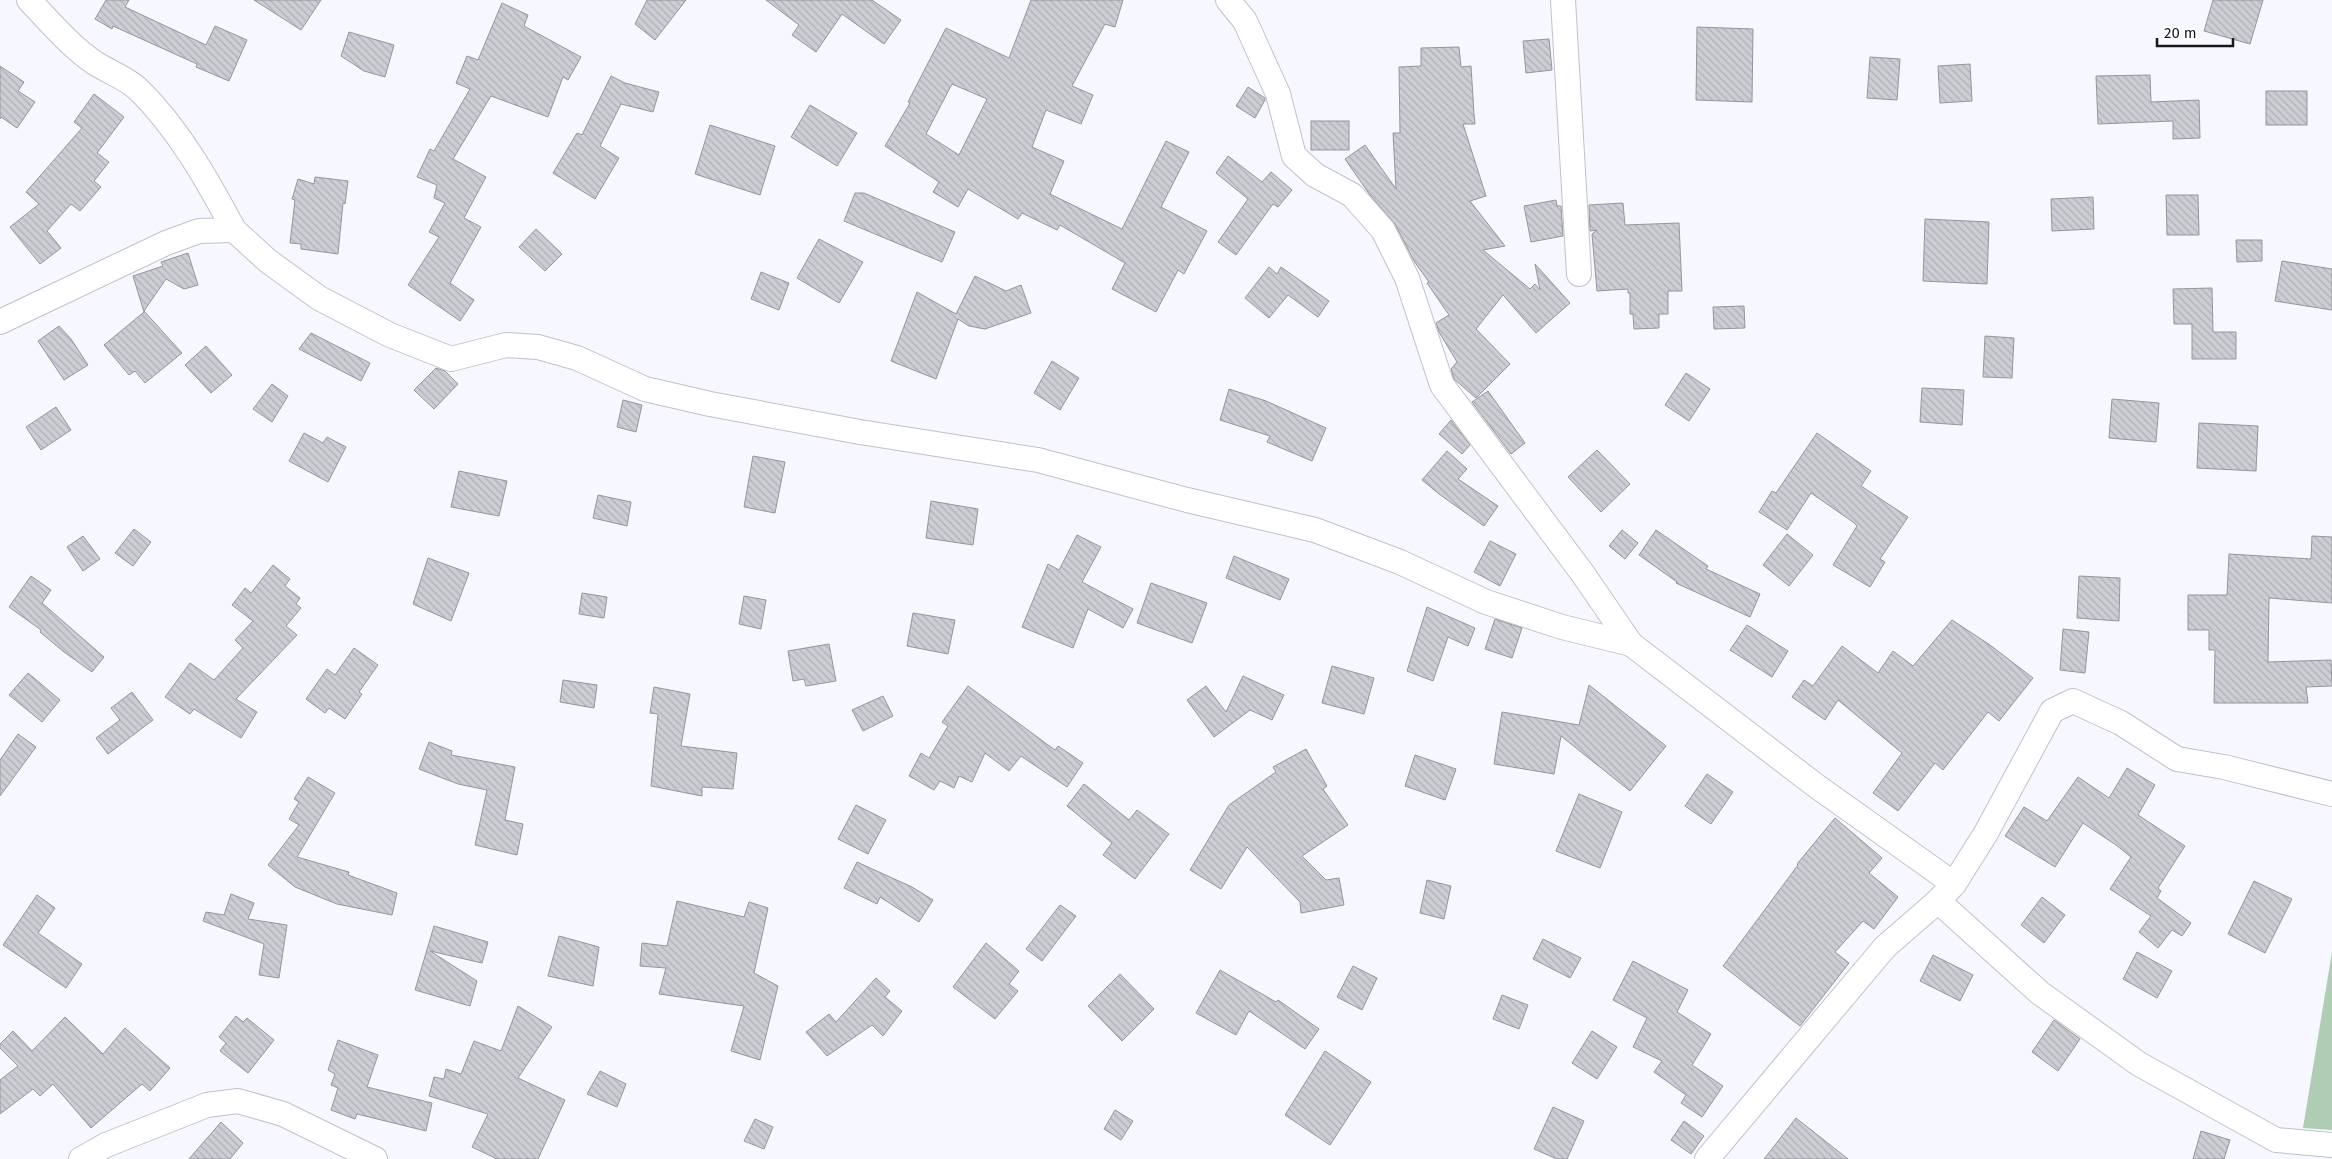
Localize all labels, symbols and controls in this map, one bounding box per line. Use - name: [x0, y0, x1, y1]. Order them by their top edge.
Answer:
- scale bar: [2157, 15, 2233, 47]
- text: 20 m: [2164, 24, 2197, 42]

